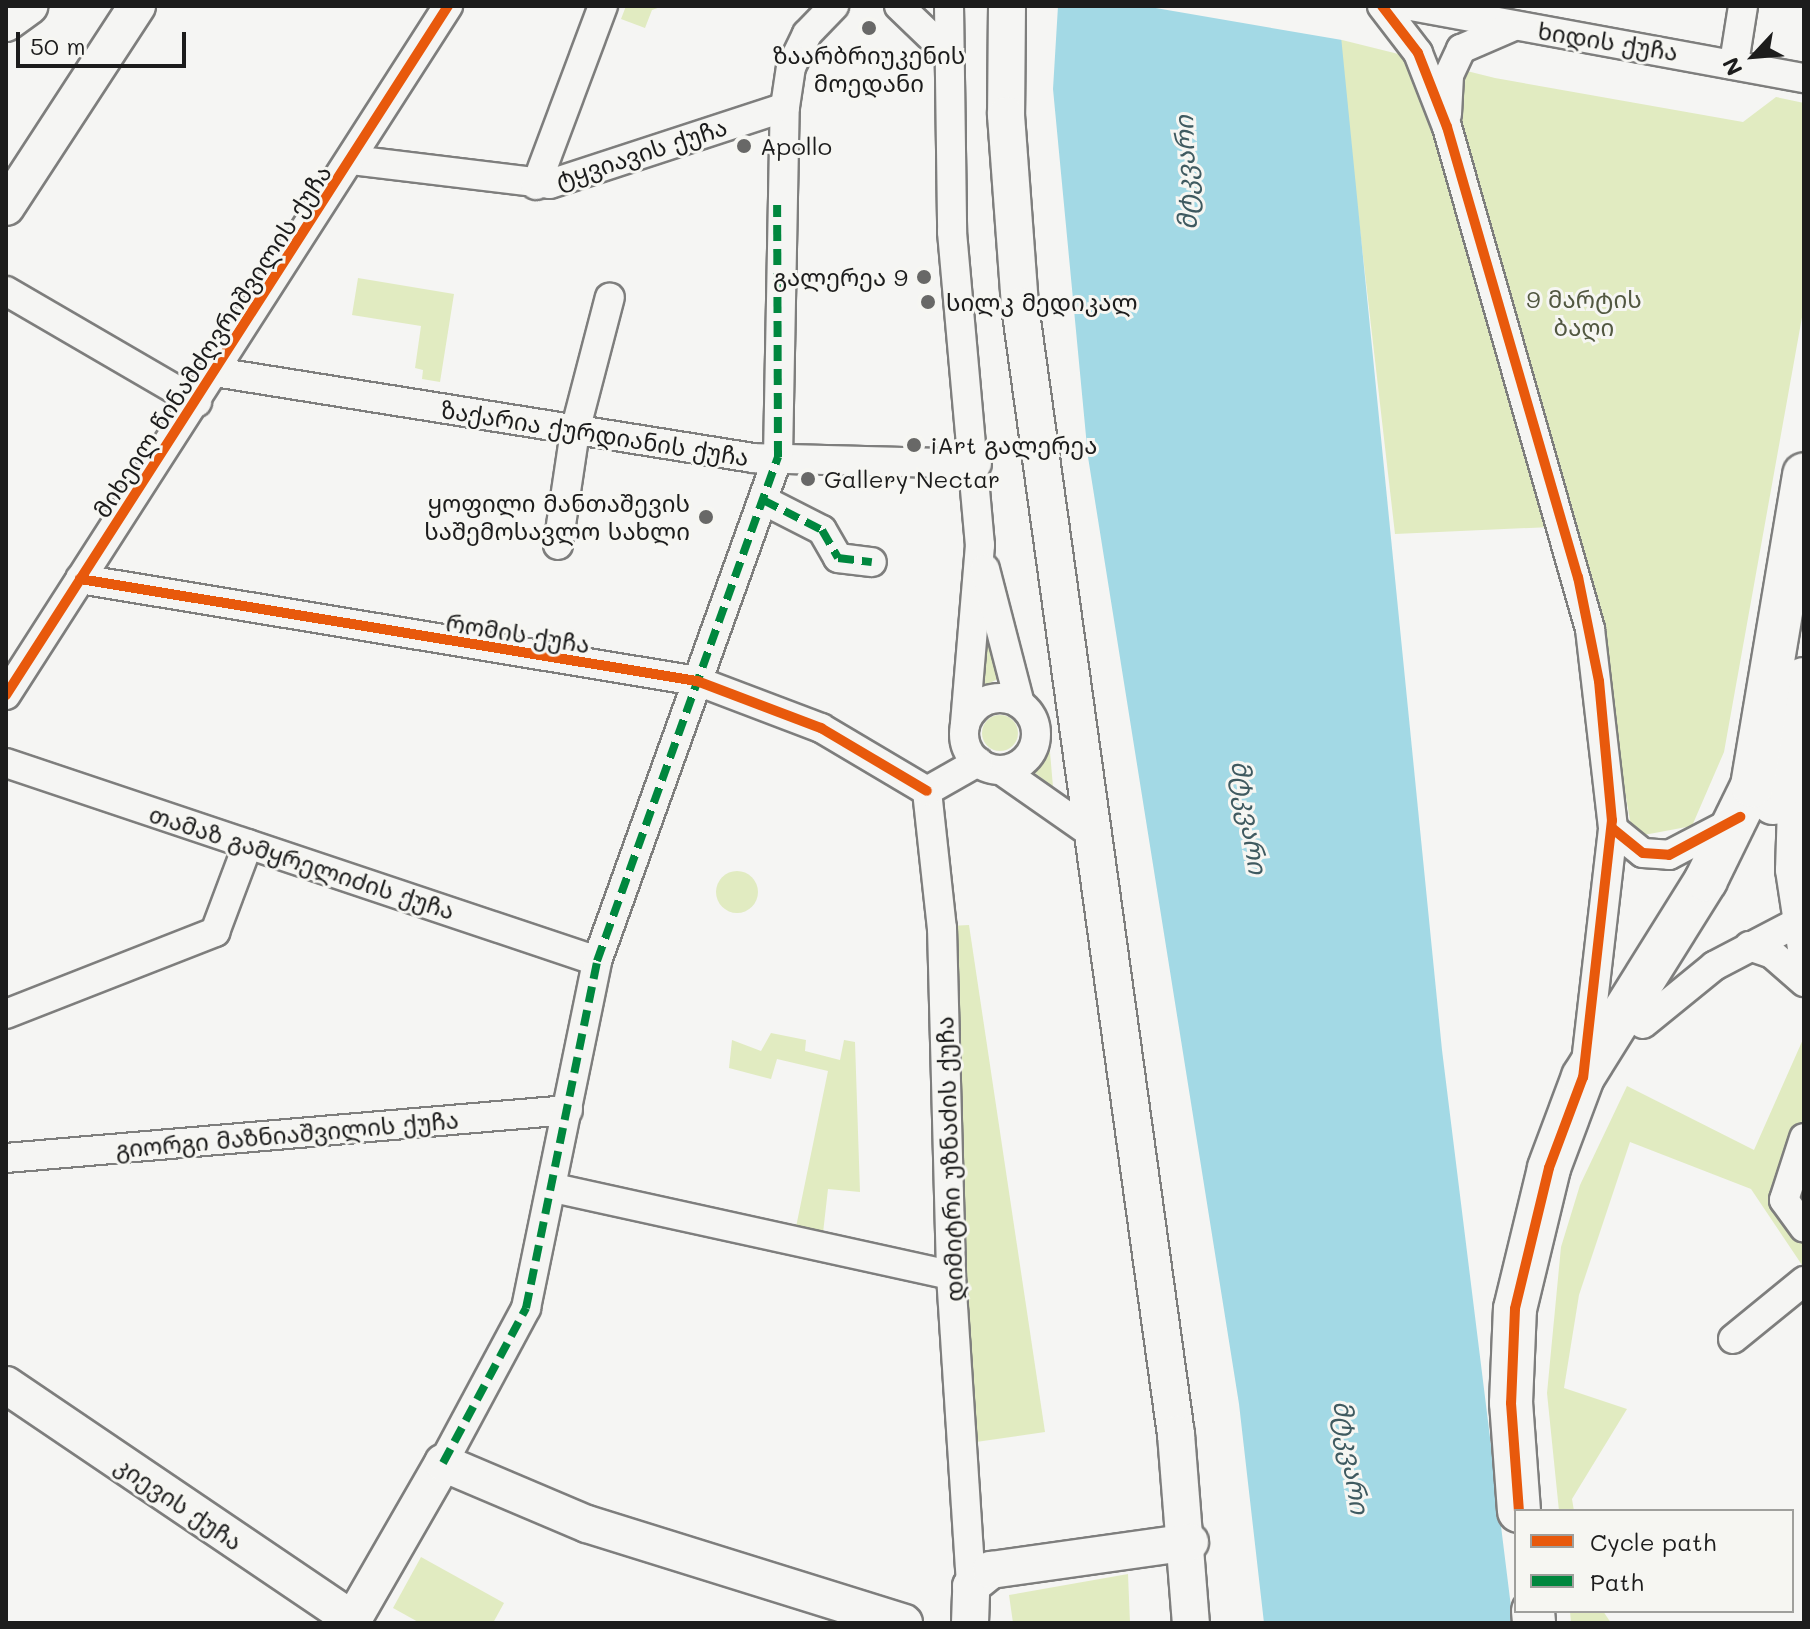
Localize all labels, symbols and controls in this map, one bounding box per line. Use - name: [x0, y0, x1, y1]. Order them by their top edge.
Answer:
- scale bar: [20, 16, 190, 66]
- street label: ხიდის ქუჩა: [1536, 16, 1680, 66]
- north arrow: [1714, 16, 1794, 96]
- marker: ზაარბრიუკენის მოედანი: [860, 19, 878, 37]
- text: 50 m: [30, 30, 86, 61]
- place label: ზაარბრიუკენის მოედანი: [773, 41, 965, 97]
- text: N: [1715, 53, 1749, 81]
- street label: ტყვიავის ქუჩა: [552, 112, 730, 194]
- water label: მტკვარი: [1168, 115, 1204, 231]
- place label: Apollo: [760, 132, 832, 160]
- marker: Apollo: [735, 137, 753, 155]
- street label: მიხეილ წინამძღვრიშვილის ქუჩა: [87, 159, 337, 523]
- place label: გალერეა 9: [773, 263, 908, 291]
- marker: გალერეა 9: [915, 268, 933, 286]
- park label: 9 მარტის ბაღი: [1526, 285, 1642, 341]
- place label: სილკ მედიკალ: [946, 288, 1138, 316]
- marker: სილკ მედიკალ: [917, 291, 939, 313]
- street label: ზაქარია ქურდიანის ქუჩა: [439, 394, 751, 472]
- place label: iArt გალერეა: [930, 431, 1097, 459]
- marker: iArt გალერეა: [905, 436, 923, 454]
- place label: Gallery Nectar: [824, 465, 1000, 493]
- marker: Gallery Nectar: [799, 470, 817, 488]
- place label: ყოფილი მანთაშევის საშემოსავლო სახლი: [424, 489, 690, 545]
- marker: ყოფილი მანთაშევის საშემოსავლო სახლი: [697, 508, 715, 526]
- street label: რომის ქუჩა: [444, 607, 592, 659]
- water label: მტკვარი: [1225, 758, 1273, 876]
- street label: თამაზ გამყრელიძის ქუჩა: [146, 799, 458, 925]
- street label: დიმიტრი უზნაძის ქუჩა: [930, 1016, 968, 1302]
- street label: გიორგი მაზნიაშვილის ქუჩა: [114, 1105, 460, 1163]
- water label: მტკვარი: [1327, 1398, 1375, 1516]
- street label: კიევის ქუჩა: [110, 1450, 248, 1556]
- legend: [1514, 1509, 1794, 1613]
- text: Cycle path: [1590, 1526, 1716, 1557]
- text: Path: [1590, 1566, 1644, 1597]

